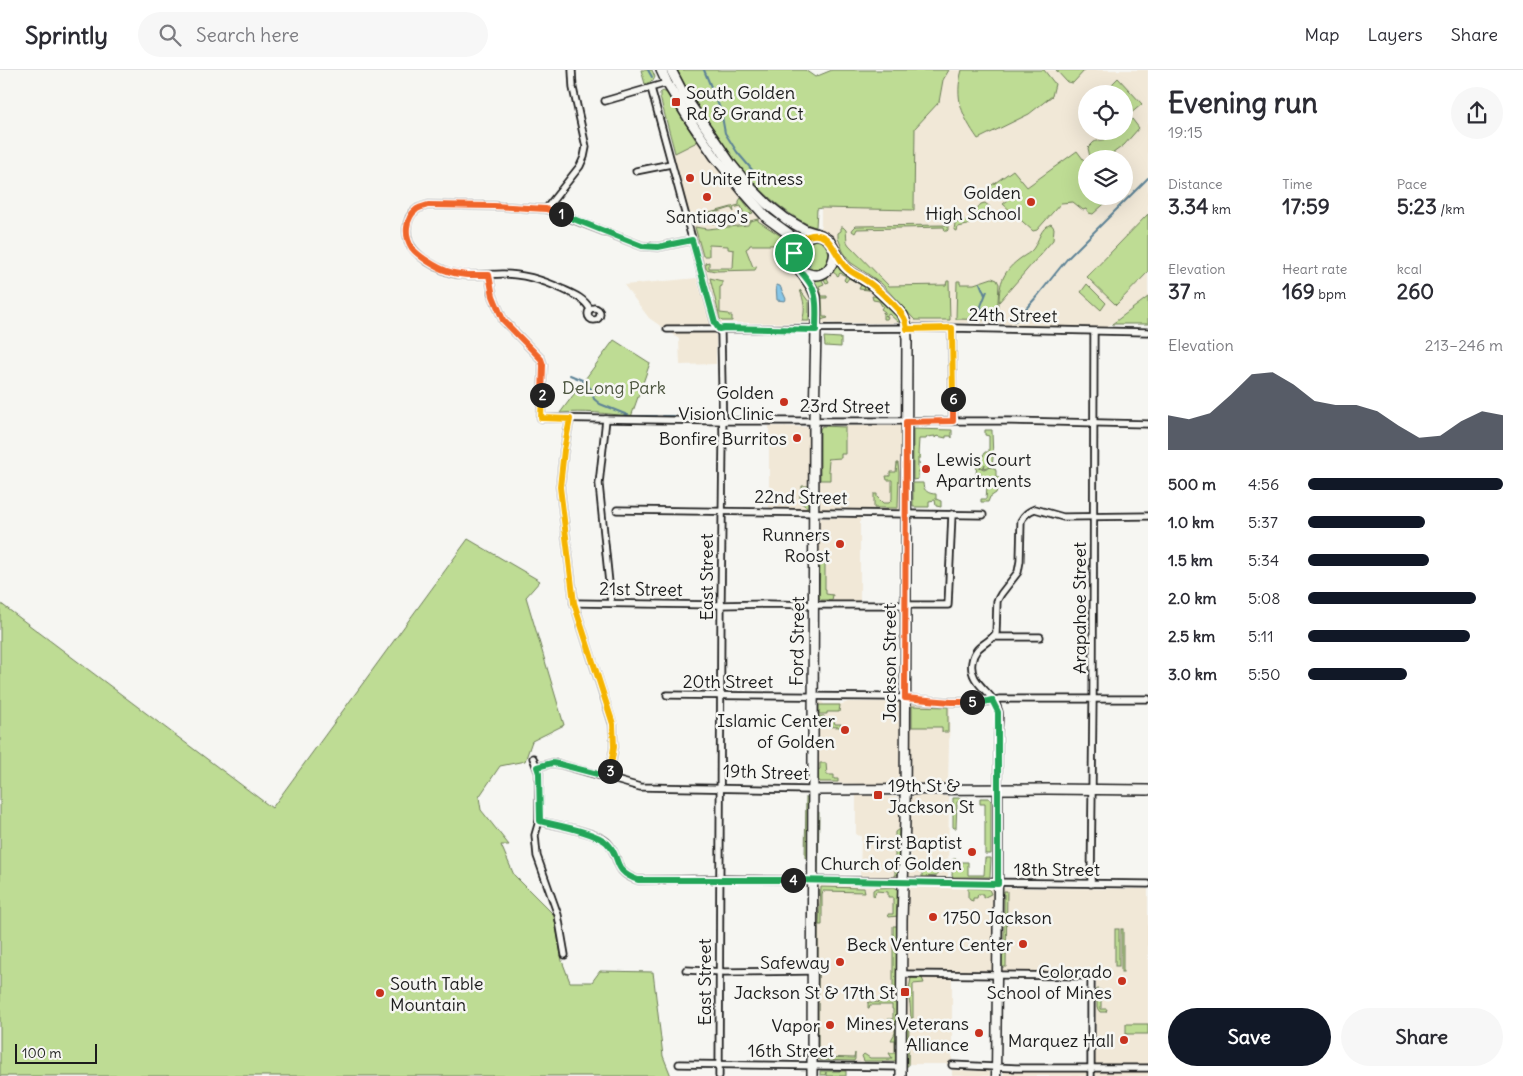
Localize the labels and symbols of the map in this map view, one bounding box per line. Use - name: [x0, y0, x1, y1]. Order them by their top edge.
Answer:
- place label: South Golden Rd & Grand Ct: [686, 81, 804, 125]
- marker: South Golden Rd & Grand Ct: [670, 96, 682, 108]
- place label: Unite Fitness: [700, 167, 803, 190]
- marker: Unite Fitness: [684, 172, 696, 184]
- place label: Golden High School: [926, 181, 1021, 225]
- marker: Santiago's: [701, 191, 713, 203]
- marker: Golden High School: [1025, 196, 1037, 208]
- pin: 1: [548, 202, 574, 226]
- place label: Santiago's: [666, 205, 748, 228]
- pin: [773, 232, 815, 274]
- street label: 24th Street: [968, 303, 1058, 327]
- park label: DeLong Park: [562, 376, 666, 399]
- place label: Golden Vision Clinic: [678, 381, 774, 425]
- pin: 2: [530, 382, 554, 408]
- pin: 6: [940, 386, 966, 412]
- street label: 23rd Street: [800, 394, 890, 418]
- marker: Golden Vision Clinic: [778, 396, 790, 408]
- place label: Bonfire Burritos: [659, 427, 787, 450]
- marker: Bonfire Burritos: [791, 432, 803, 444]
- place label: Lewis Court Apartments: [936, 448, 1032, 492]
- marker: Lewis Court Apartments: [920, 463, 932, 475]
- street label: 22nd Street: [754, 485, 848, 509]
- place label: Runners Roost: [762, 523, 830, 567]
- street label: East Street: [695, 533, 718, 621]
- marker: Runners Roost: [834, 538, 846, 550]
- street label: Arapahoe Street: [1068, 542, 1091, 674]
- street label: 21st Street: [599, 577, 683, 601]
- street label: Ford Street: [785, 596, 809, 686]
- street label: Jackson Street: [878, 604, 901, 722]
- street label: 20th Street: [683, 670, 773, 693]
- pin: 5: [960, 690, 984, 714]
- place label: Islamic Center of Golden: [717, 709, 836, 753]
- marker: Islamic Center of Golden: [839, 724, 851, 736]
- pin: 3: [598, 758, 622, 784]
- street label: 19th Street: [722, 759, 810, 785]
- place label: 19th St & Jackson St: [888, 774, 974, 818]
- marker: 19th St & Jackson St: [872, 789, 884, 801]
- place label: First Baptist Church of Golden: [820, 831, 962, 875]
- marker: First Baptist Church of Golden: [966, 846, 978, 858]
- street label: 18th Street: [1014, 858, 1100, 881]
- pin: 4: [780, 868, 806, 892]
- place label: 1750 Jackson: [943, 906, 1052, 929]
- marker: 1750 Jackson: [927, 911, 939, 923]
- place label: Beck Venture Center: [847, 933, 1014, 956]
- street label: East Street: [693, 938, 716, 1026]
- marker: Beck Venture Center: [1017, 938, 1029, 950]
- place label: Safeway: [760, 951, 830, 974]
- marker: Safeway: [834, 956, 846, 968]
- place label: Colorado School of Mines: [987, 960, 1112, 1004]
- place label: South Table Mountain: [390, 972, 484, 1016]
- marker: Colorado School of Mines: [1116, 975, 1128, 987]
- place label: Jackson St & 17th St: [734, 981, 895, 1004]
- marker: Jackson St & 17th St: [899, 986, 911, 998]
- marker: South Table Mountain: [374, 987, 386, 999]
- place label: Mines Veterans Alliance: [846, 1012, 969, 1056]
- place label: Vapor: [771, 1014, 821, 1037]
- marker: Vapor: [824, 1019, 836, 1031]
- marker: Mines Veterans Alliance: [973, 1027, 985, 1039]
- place label: Marquez Hall: [1008, 1029, 1114, 1052]
- marker: Marquez Hall: [1118, 1034, 1130, 1046]
- street label: 16th Street: [748, 1039, 834, 1062]
- scale bar: [15, 1041, 98, 1064]

